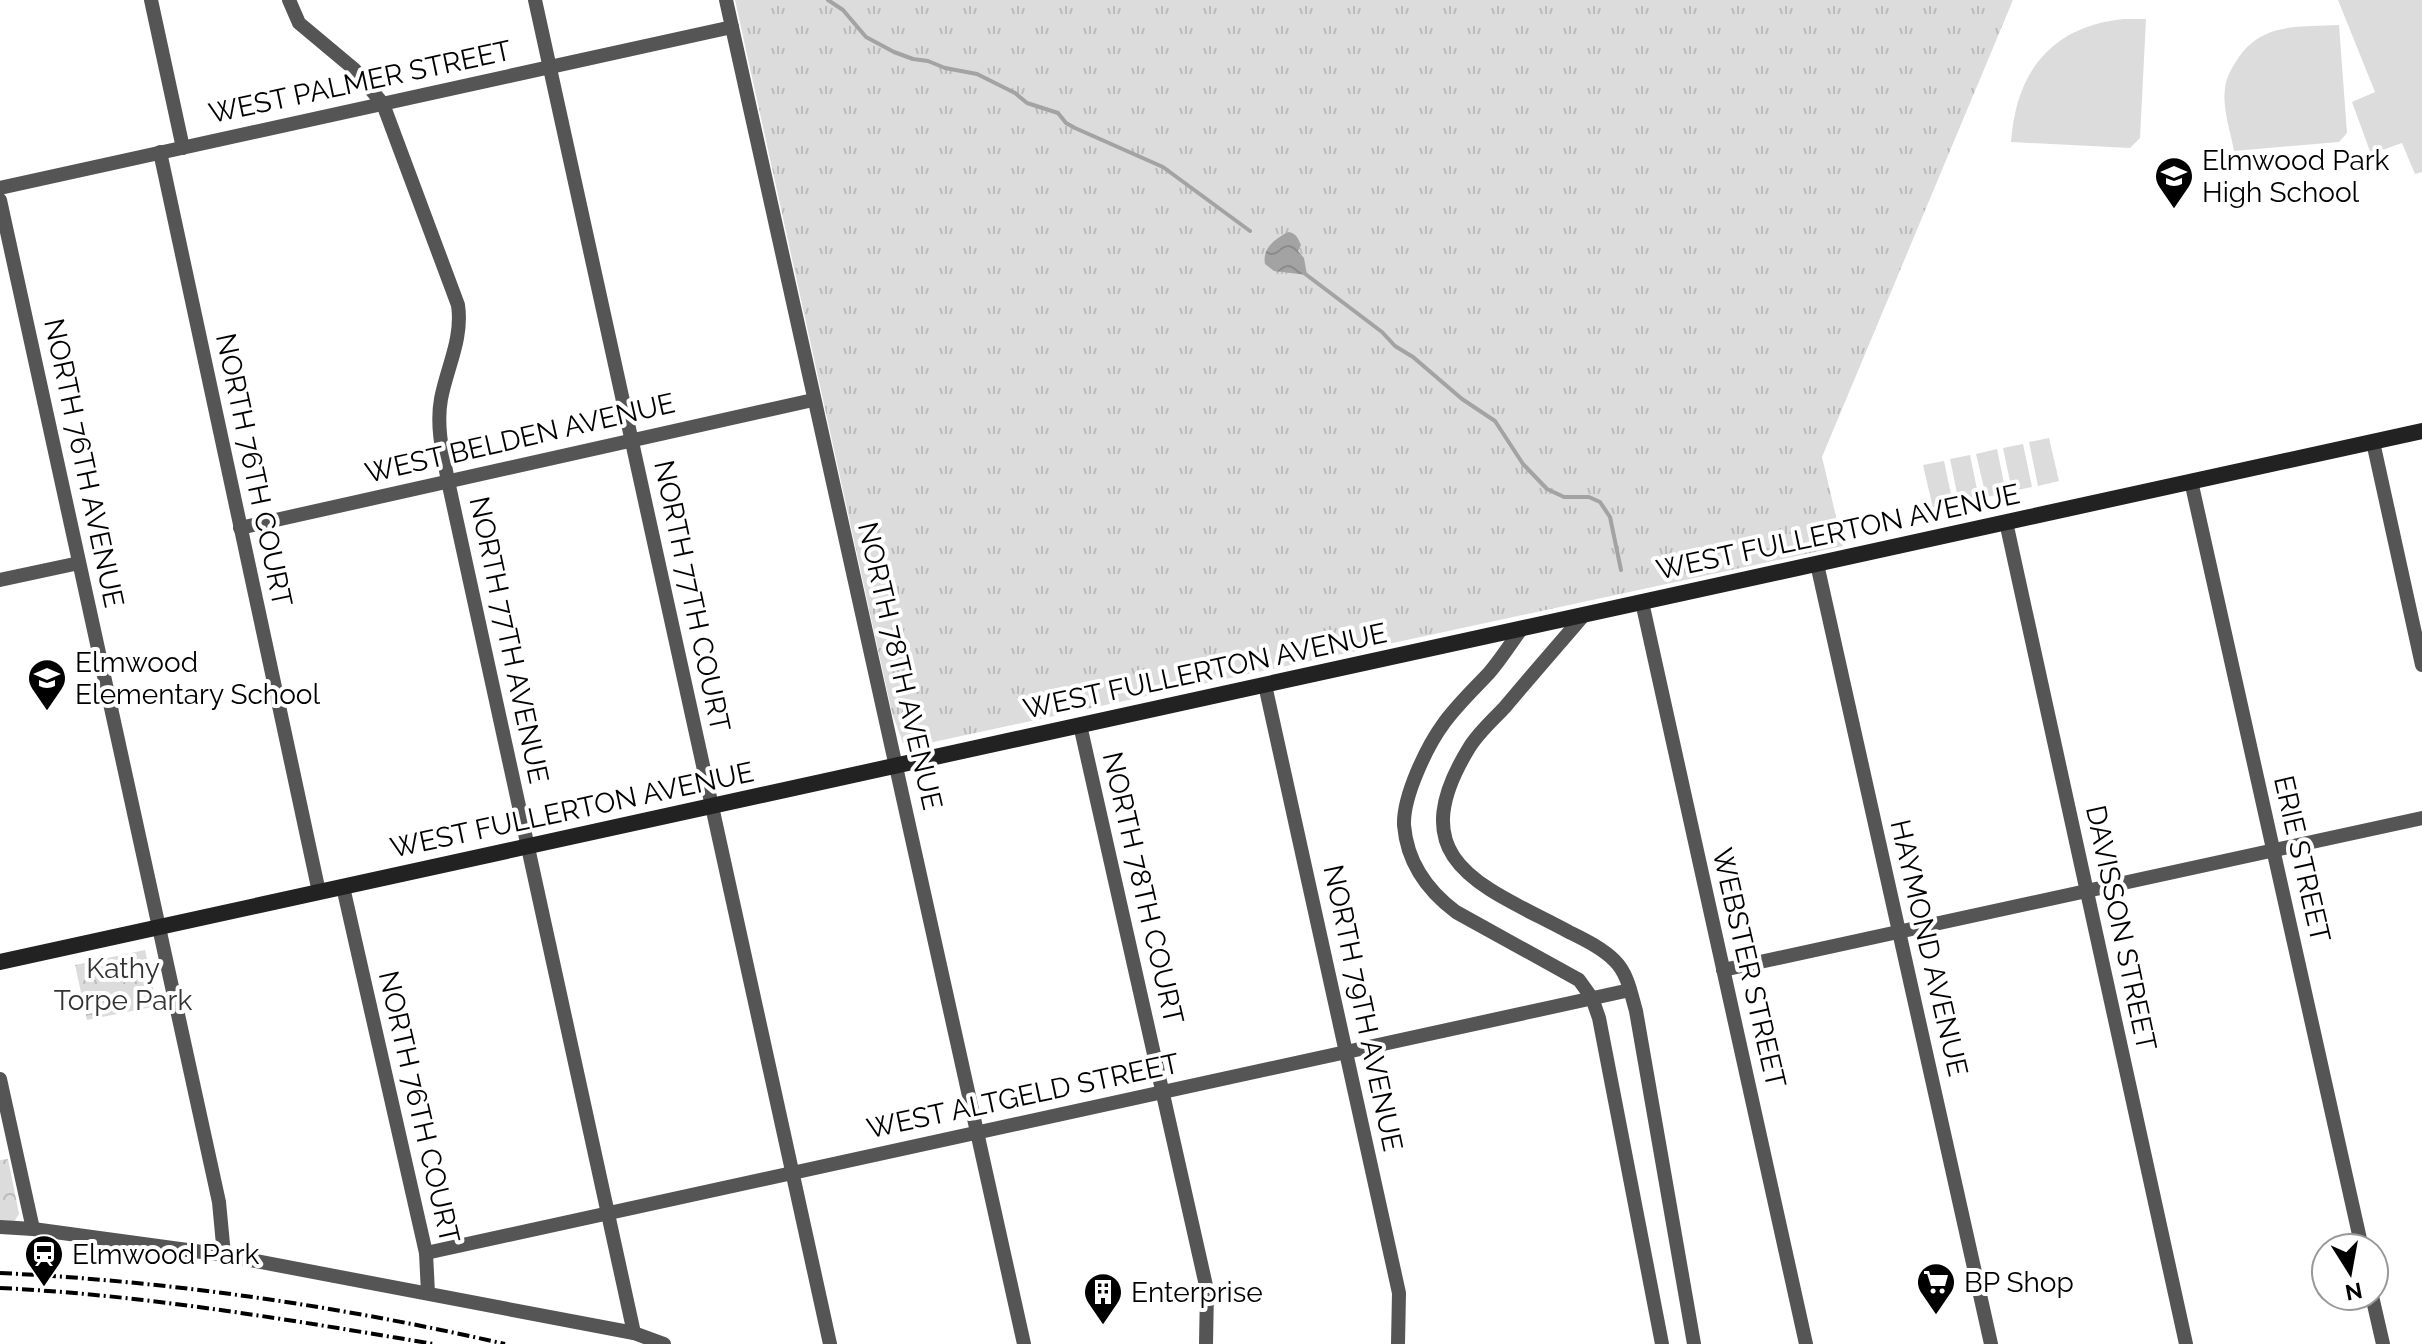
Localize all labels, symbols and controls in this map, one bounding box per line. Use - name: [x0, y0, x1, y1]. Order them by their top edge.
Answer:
- street label: WEST PALMER STREET: [206, 34, 514, 130]
- place label: Elmwood Park High School: [2202, 144, 2390, 209]
- school or university icon: Elmwood Park High School: [2153, 155, 2195, 210]
- street label: NORTH 76TH AVENUE: [37, 316, 131, 610]
- street label: NORTH 76TH COURT: [209, 330, 299, 610]
- street label: WEST BELDEN AVENUE: [362, 386, 678, 490]
- street label: NORTH 77TH COURT: [647, 457, 737, 735]
- street label: WEST FULLERTON AVENUE: [1653, 477, 2023, 587]
- street label: NORTH 77TH AVENUE: [462, 494, 556, 786]
- street label: NORTH 78TH AVENUE: [851, 519, 949, 813]
- street label: WEST FULLERTON AVENUE: [1020, 616, 1390, 726]
- place label: Elmwood Elementary School: [75, 646, 320, 711]
- school or university icon: Elmwood Elementary School: [26, 657, 68, 712]
- street label: NORTH 78TH COURT: [1096, 749, 1190, 1027]
- street label: WEST FULLERTON AVENUE: [387, 755, 757, 865]
- street label: ERIE STREET: [2267, 772, 2337, 946]
- street label: DAVISSON STREET: [2079, 802, 2163, 1054]
- street label: HAYMOND AVENUE: [1883, 817, 1975, 1079]
- street label: WEBSTER STREET: [1705, 845, 1793, 1091]
- street label: NORTH 79TH AVENUE: [1317, 862, 1409, 1154]
- park label: Kathy Torpe Park: [54, 952, 192, 1017]
- street label: NORTH 76TH COURT: [372, 968, 466, 1246]
- street label: WEST ALTGELD STREET: [864, 1047, 1182, 1145]
- north arrow: [2310, 1232, 2390, 1312]
- station icon: Elmwood Park: [23, 1233, 65, 1288]
- place label: Elmwood Park: [72, 1238, 260, 1271]
- supermarket icon: BP Shop: [1915, 1261, 1957, 1316]
- place label: BP Shop: [1964, 1266, 2074, 1299]
- building icon: Enterprise: [1082, 1271, 1124, 1326]
- place label: Enterprise: [1131, 1276, 1263, 1309]
- text: N: [2343, 1277, 2365, 1306]

